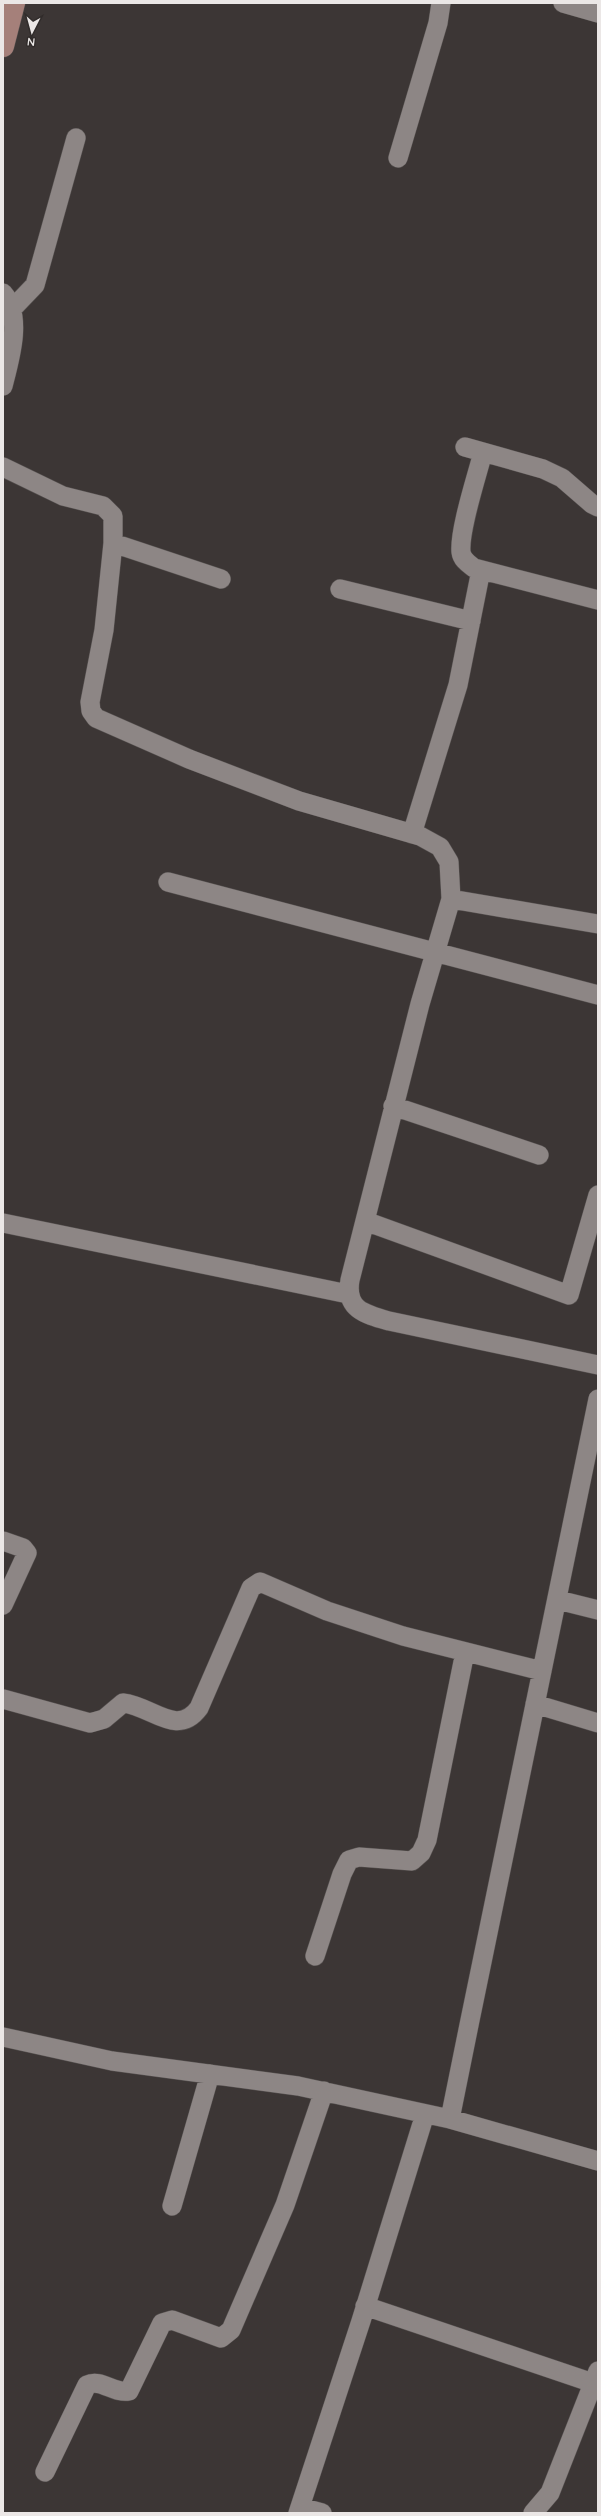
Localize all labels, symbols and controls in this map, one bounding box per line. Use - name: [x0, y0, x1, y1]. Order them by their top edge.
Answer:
- north arrow: [12, 12, 52, 52]
- text: N: [26, 35, 36, 49]

